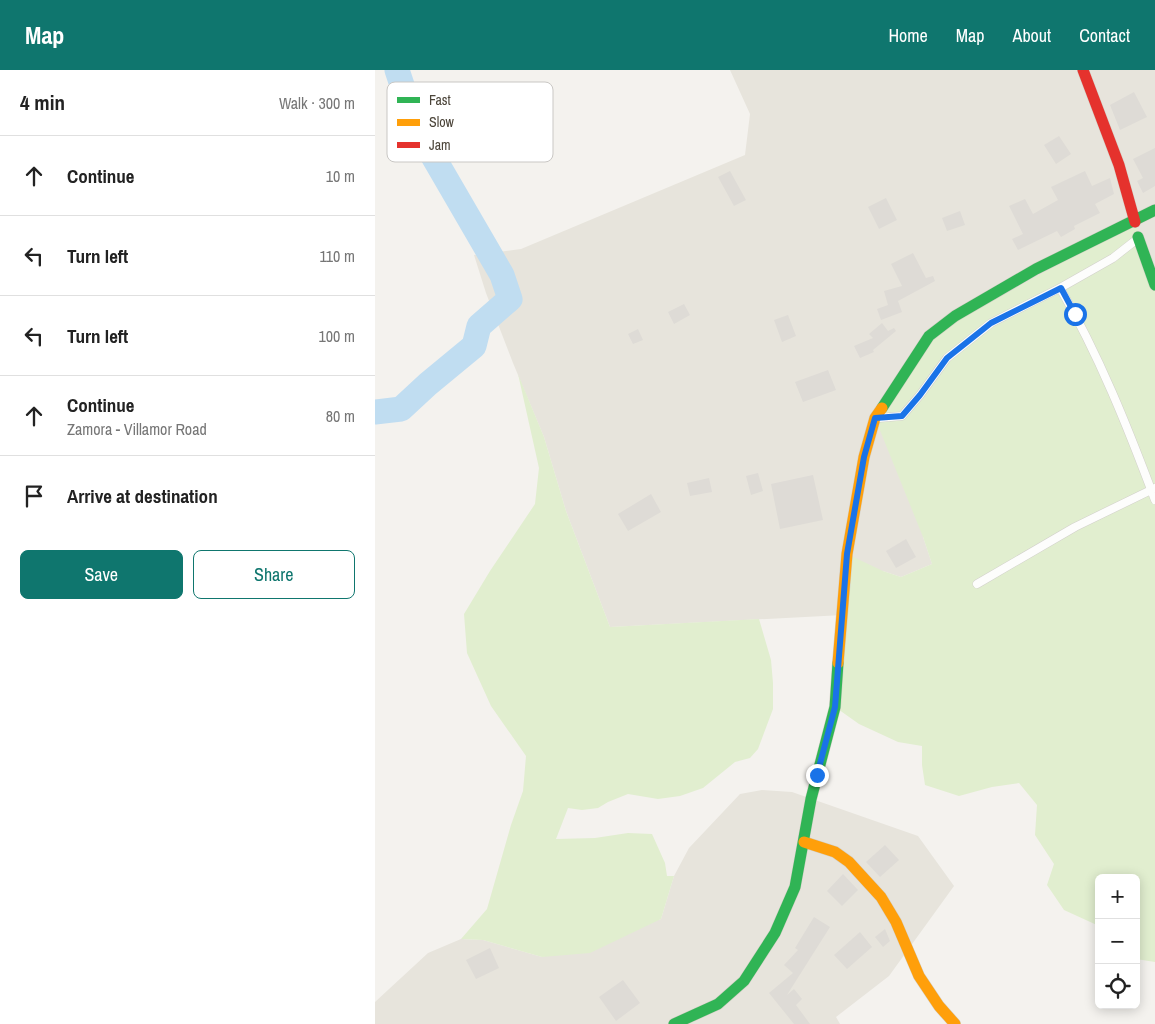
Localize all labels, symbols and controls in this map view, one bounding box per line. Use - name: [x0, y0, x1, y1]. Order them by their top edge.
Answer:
- text: Map: [25, 19, 64, 51]
- text: Home: [888, 23, 928, 48]
- text: Map: [956, 23, 985, 48]
- text: About: [1013, 23, 1051, 48]
- text: Contact: [1079, 23, 1130, 48]
- legend: [387, 82, 553, 162]
- text: 4 min: [20, 88, 65, 117]
- text: Fast: [429, 91, 451, 109]
- text: Walk · 300 m: [279, 92, 355, 114]
- text: Slow: [429, 113, 455, 131]
- text: Jam: [429, 136, 451, 154]
- icon: ahead: [20, 162, 48, 190]
- text: Continue: [67, 163, 135, 189]
- text: 10 m: [326, 165, 355, 187]
- icon: left: [20, 242, 48, 270]
- text: Turn left: [67, 243, 128, 269]
- text: 110 m: [319, 245, 355, 267]
- route start: [1064, 303, 1087, 326]
- icon: left: [20, 322, 48, 350]
- text: Turn left: [67, 323, 128, 349]
- text: 100 m: [319, 325, 355, 347]
- text: Continue: [67, 392, 135, 418]
- icon: ahead: [20, 402, 48, 430]
- text: 80 m: [326, 405, 355, 427]
- text: Zamora - Villamor Road: [67, 418, 207, 440]
- icon: arrive: [20, 482, 48, 510]
- text: Arrive at destination: [67, 483, 218, 509]
- button: Save: [20, 550, 183, 599]
- button: Share: [193, 550, 355, 599]
- route end: [806, 764, 829, 787]
- map controls: [1095, 874, 1140, 1009]
- button: +: [1095, 874, 1140, 919]
- button: −: [1095, 919, 1140, 964]
- button: locate: [1095, 964, 1140, 1009]

